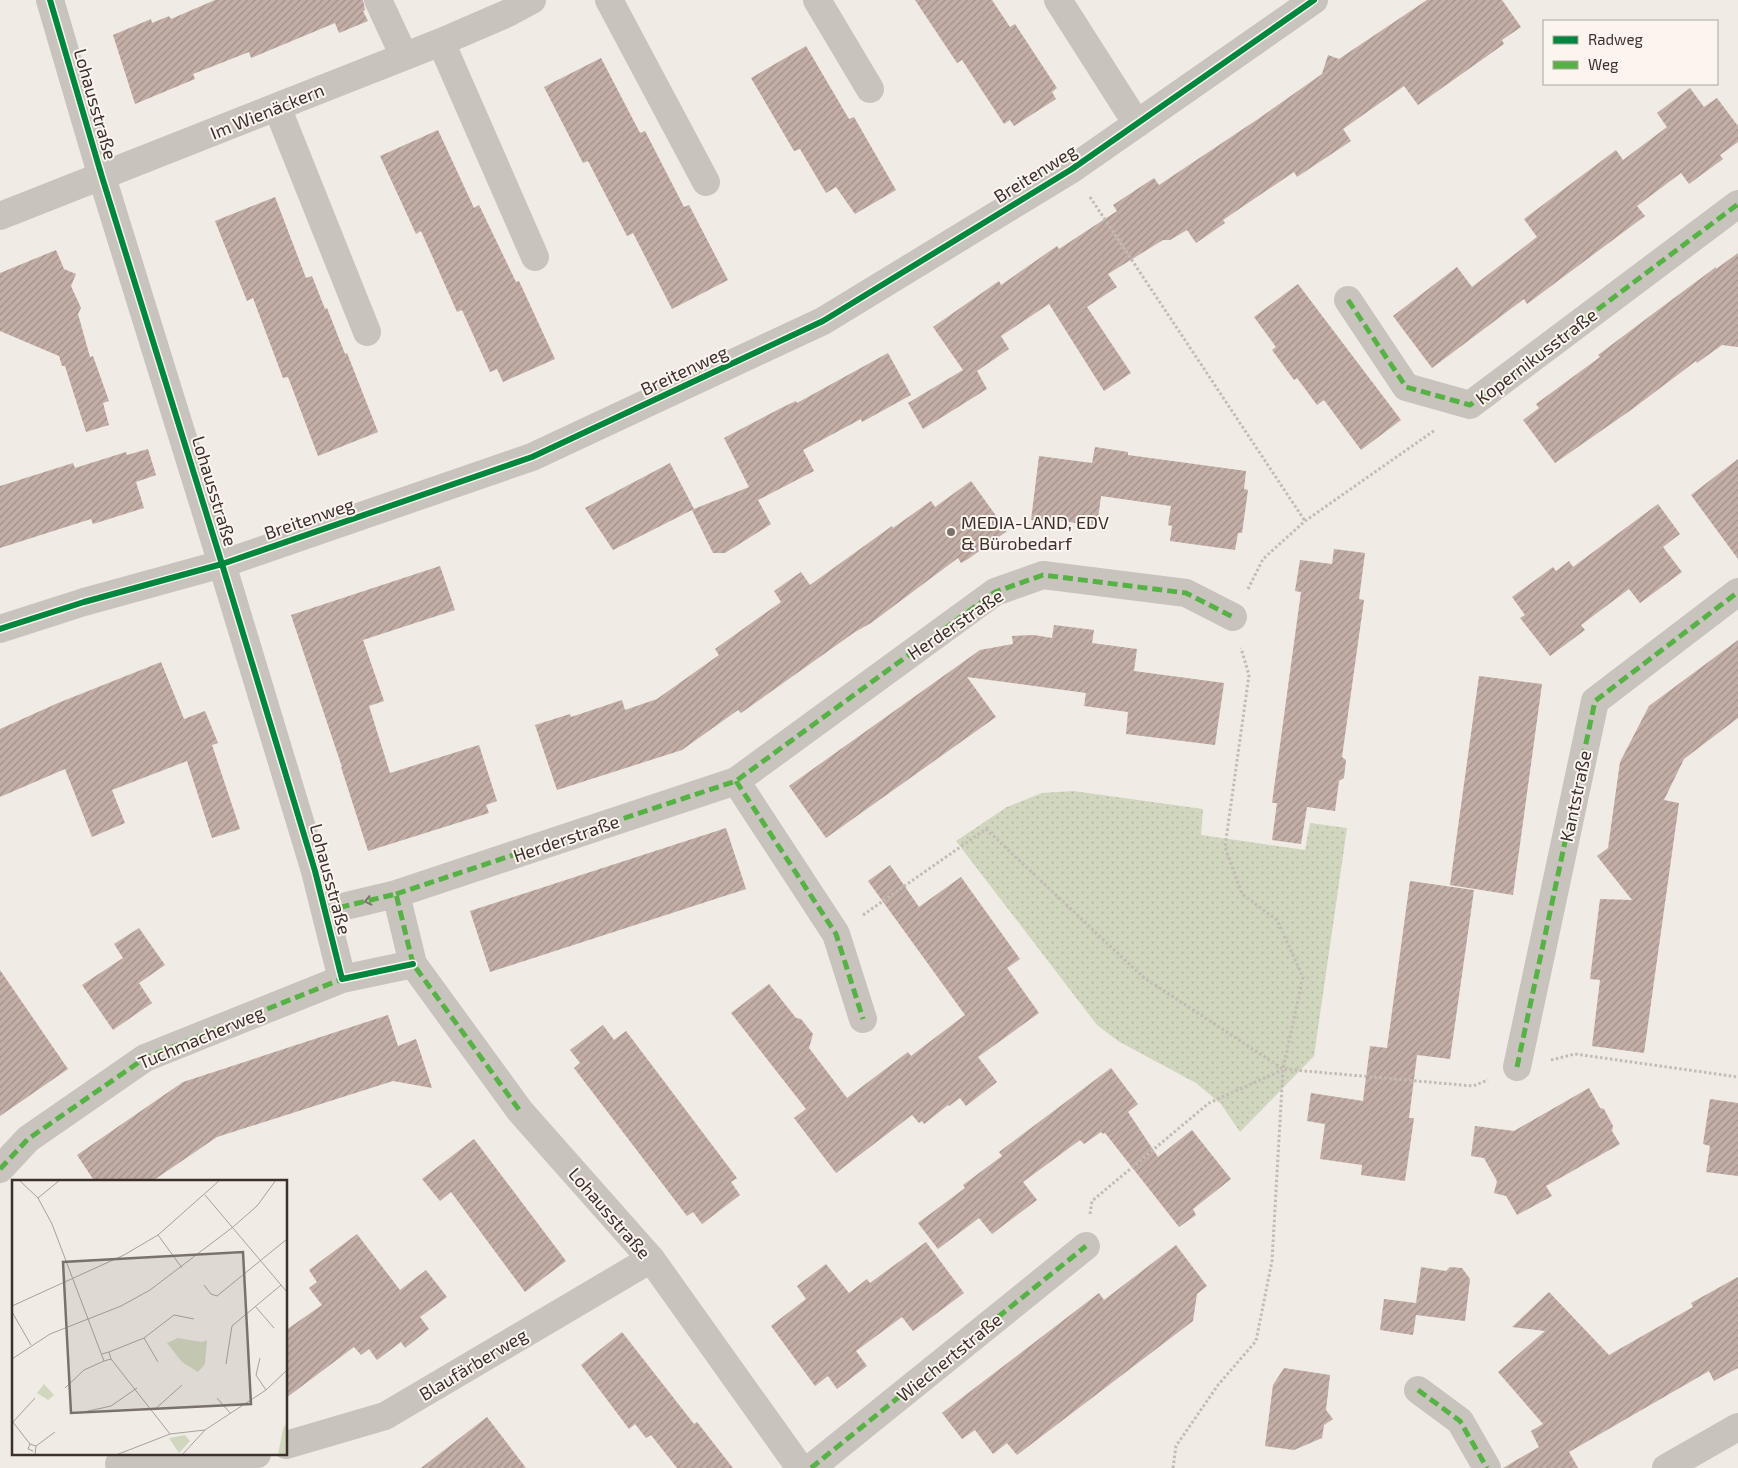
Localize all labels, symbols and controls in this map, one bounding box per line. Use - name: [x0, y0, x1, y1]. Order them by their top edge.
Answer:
- legend: [1543, 20, 1718, 85]
- text: Radweg: [1588, 30, 1643, 48]
- street label: Lohausstraße: [70, 46, 122, 162]
- text: Weg: [1588, 55, 1619, 73]
- street label: Im Wienäckern: [207, 78, 327, 144]
- street label: Breitenweg: [989, 139, 1081, 207]
- street label: Kopernikusstraße: [1471, 303, 1601, 409]
- street label: Breitenweg: [637, 340, 731, 400]
- street label: Lohausstraße: [188, 433, 242, 549]
- street label: Breitenweg: [261, 492, 357, 544]
- place label: MEDIA-LAND, EDV & Bürobedarf: [961, 511, 1109, 554]
- marker: MEDIA-LAND, EDV & Bürobedarf: [945, 526, 957, 538]
- street label: Herderstraße: [903, 584, 1007, 664]
- street label: Kantstraße: [1555, 748, 1595, 844]
- street label: Herderstraße: [510, 810, 622, 866]
- street label: Lohausstraße: [306, 821, 356, 937]
- one-way arrow: [363, 895, 372, 906]
- street label: Tuchmacherweg: [135, 1001, 267, 1073]
- street label: Lohausstraße: [564, 1163, 656, 1263]
- inset map: [12, 1180, 288, 1456]
- street label: Wiechertstraße: [892, 1308, 1006, 1406]
- street label: Blaufärberweg: [415, 1323, 531, 1405]

